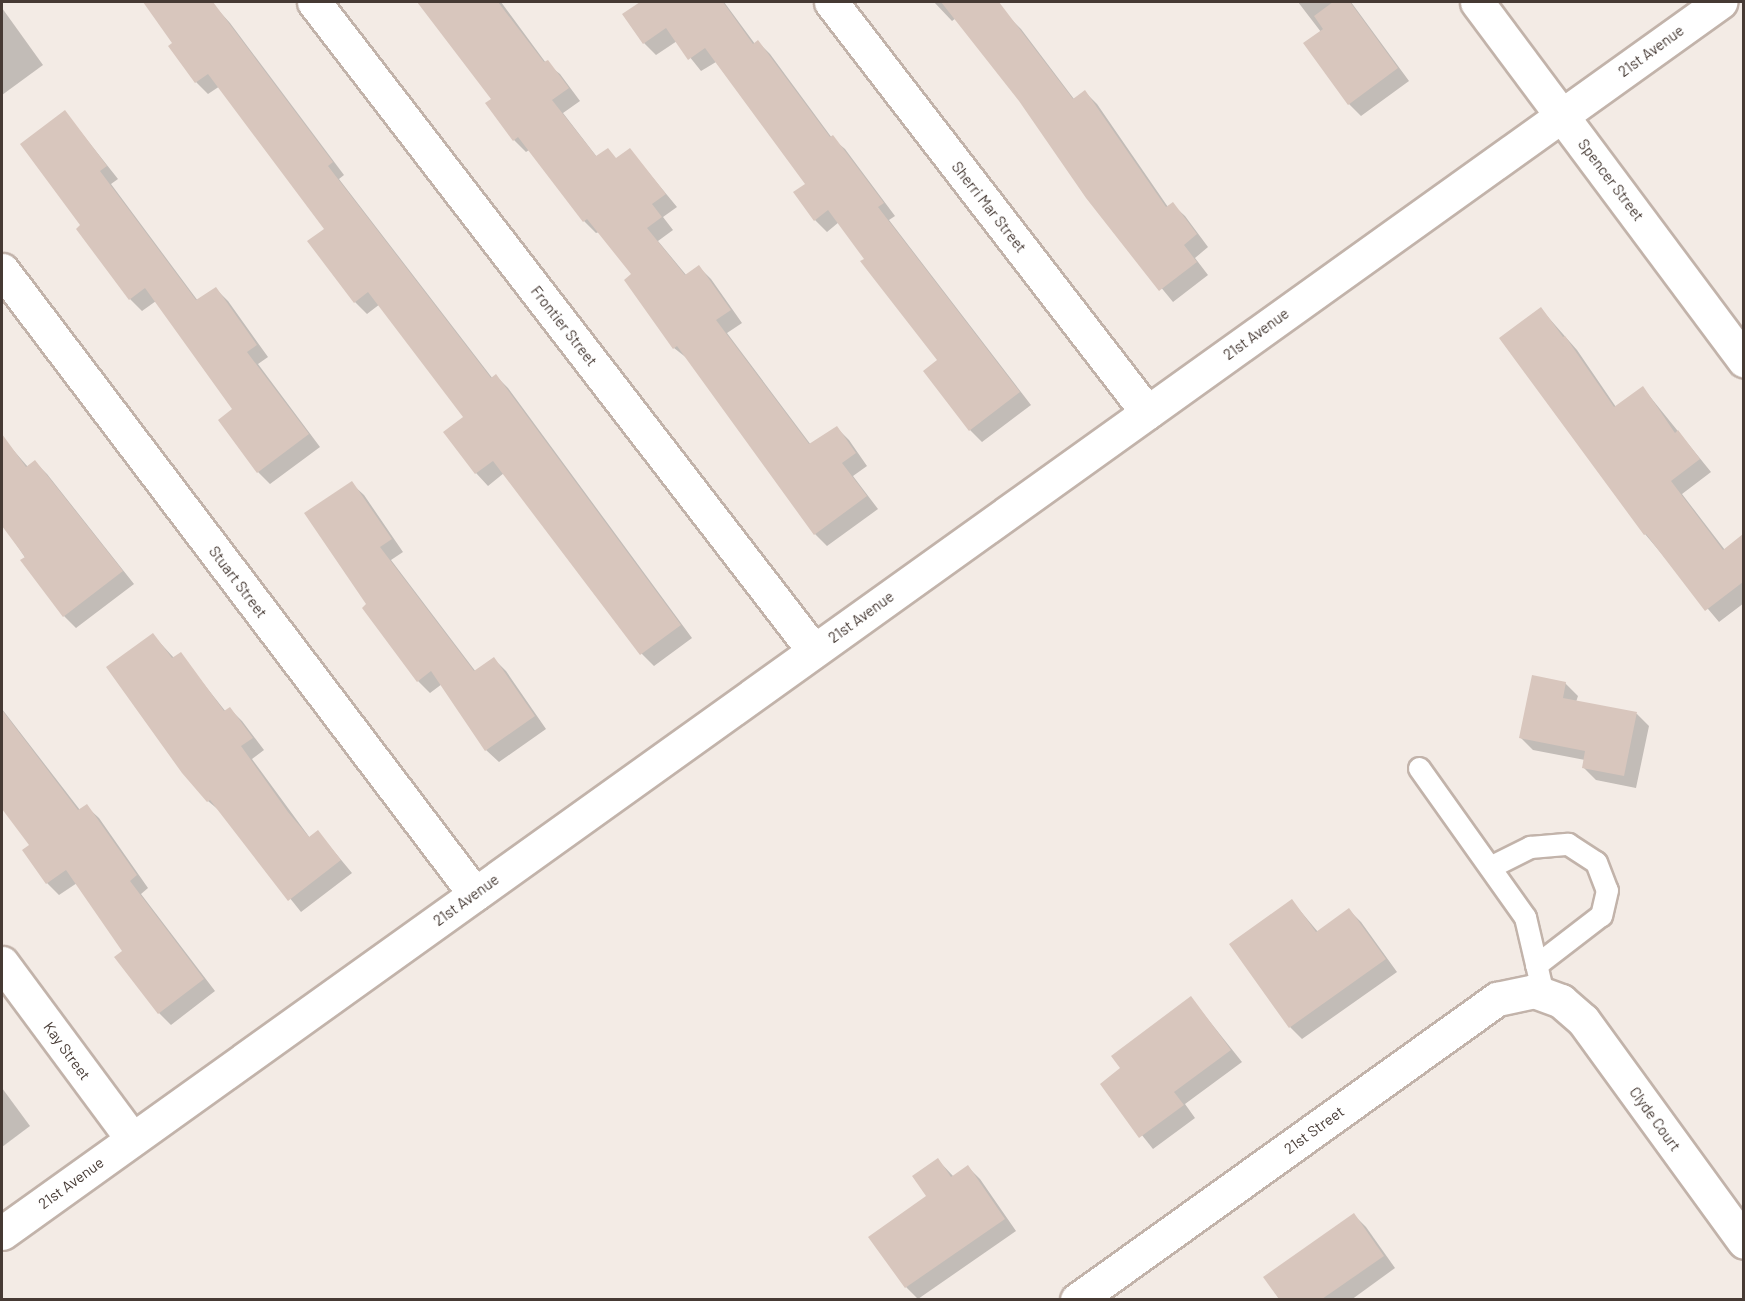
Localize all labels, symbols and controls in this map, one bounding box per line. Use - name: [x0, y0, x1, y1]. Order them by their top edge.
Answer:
- street label: 21st Avenue: [1615, 21, 1687, 81]
- street label: Spencer Street: [1574, 135, 1648, 225]
- street label: Sherri Mar Street: [948, 158, 1030, 256]
- street label: Frontier Street: [527, 282, 601, 370]
- street label: 21st Avenue: [1220, 304, 1292, 364]
- street label: Stuart Street: [205, 543, 271, 621]
- street label: 21st Avenue: [825, 587, 897, 647]
- street label: 21st Avenue: [430, 870, 502, 930]
- street label: Kay Street: [40, 1018, 94, 1084]
- street label: Clyde Court: [1626, 1083, 1684, 1155]
- street label: 21st Street: [1281, 1102, 1347, 1158]
- street label: 21st Avenue: [35, 1153, 107, 1213]

